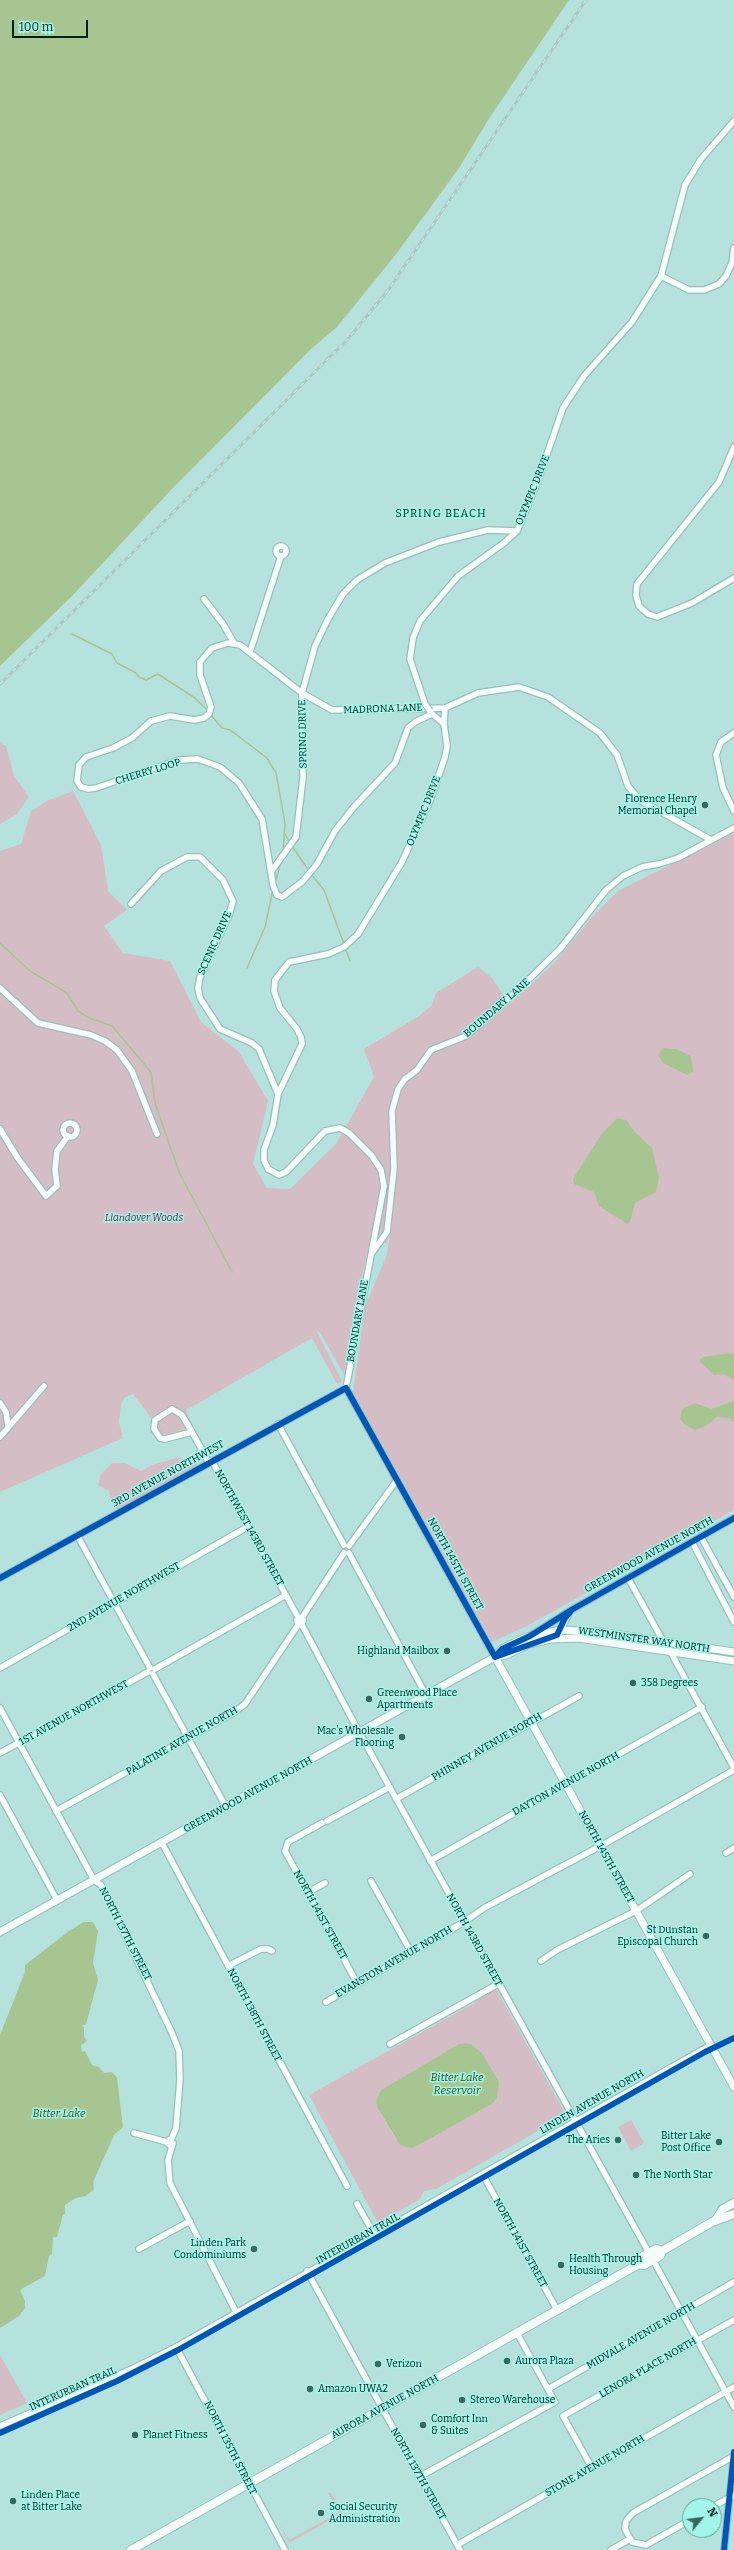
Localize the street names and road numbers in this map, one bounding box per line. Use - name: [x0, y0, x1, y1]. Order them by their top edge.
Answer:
- street label: OLYMPIC DRIVE: [513, 453, 553, 527]
- street label: SPRING DRIVE: [296, 699, 310, 769]
- street label: MADRONA LANE: [343, 702, 423, 716]
- street label: CHERRY LOOP: [114, 756, 182, 788]
- street label: OLYMPIC DRIVE: [404, 774, 444, 848]
- street label: SCENIC DRIVE: [196, 909, 234, 977]
- street label: BOUNDARY LANE: [462, 976, 532, 1040]
- street label: BOUNDARY LANE: [345, 1279, 371, 1363]
- street label: 3RD AVENUE NORTHWEST: [110, 1438, 226, 1510]
- street label: NORTHWEST 143RD STREET: [212, 1468, 286, 1588]
- street label: GREENWOOD AVENUE NORTH: [582, 1514, 716, 1596]
- street label: NORTH 145TH STREET: [425, 1516, 485, 1612]
- street label: 2ND AVENUE NORTHWEST: [66, 1560, 182, 1634]
- street label: WESTMINSTER WAY NORTH: [577, 1625, 711, 1655]
- street label: 1ST AVENUE NORTHWEST: [17, 1678, 131, 1748]
- street label: PALATINE AVENUE NORTH: [124, 1704, 240, 1778]
- street label: PHINNEY AVENUE NORTH: [430, 1710, 544, 1784]
- street label: DAYTON AVENUE NORTH: [511, 1750, 621, 1818]
- street label: GREENWOOD AVENUE NORTH: [181, 1754, 315, 1836]
- street label: NORTH 145TH STREET: [576, 1809, 636, 1905]
- street label: NORTH 141ST STREET: [290, 1868, 350, 1962]
- street label: NORTH 137TH STREET: [96, 1885, 154, 1983]
- street label: NORTH 143RD STREET: [444, 1892, 504, 1988]
- street label: EVANSTON AVENUE NORTH: [333, 1924, 455, 2000]
- street label: NORTH 138TH STREET: [224, 1966, 284, 2064]
- street label: LINDEN AVENUE NORTH: [538, 2067, 646, 2137]
- street label: NORTH 141ST STREET: [490, 2196, 550, 2290]
- street label: INTERURBAN TRAIL: [314, 2211, 402, 2267]
- street label: MIDVALE AVENUE NORTH: [585, 2300, 697, 2372]
- street label: LENORA PLACE NORTH: [597, 2335, 699, 2401]
- street label: INTERURBAN TRAIL: [28, 2364, 118, 2414]
- street label: AURORA AVENUE NORTH: [329, 2372, 441, 2442]
- street label: NORTH 135TH STREET: [201, 2399, 259, 2497]
- street label: NORTH 137TH STREET: [388, 2426, 448, 2522]
- street label: STONE AVENUE NORTH: [543, 2433, 647, 2499]

